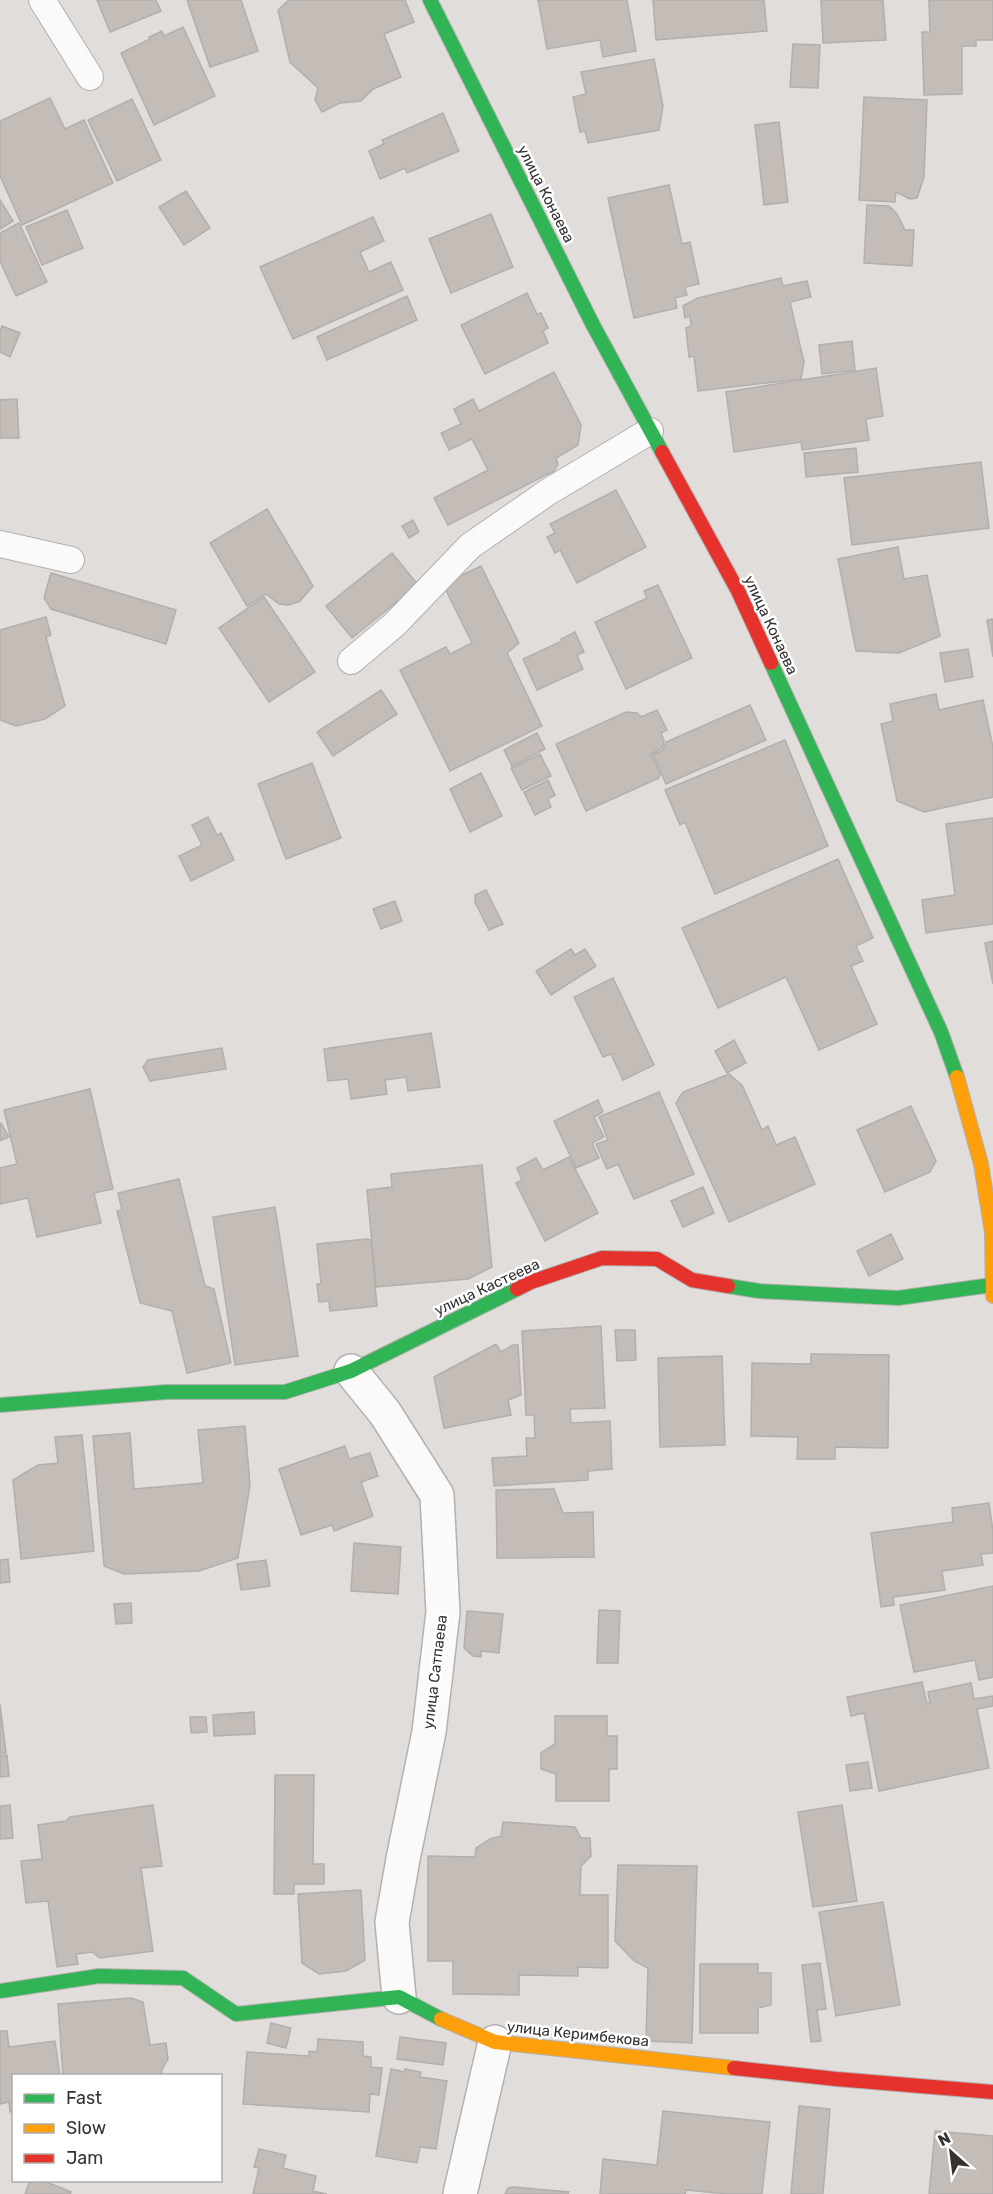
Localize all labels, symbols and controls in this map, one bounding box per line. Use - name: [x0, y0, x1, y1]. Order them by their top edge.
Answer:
- street label: улица Конаева: [514, 142, 578, 246]
- street label: улица Конаева: [740, 573, 802, 677]
- street label: улица Кастеева: [431, 1255, 543, 1319]
- street label: улица Сатпаева: [419, 1614, 451, 1730]
- street label: улица Керимбекова: [506, 2018, 650, 2050]
- legend: [12, 2074, 222, 2182]
- text: Fast: [66, 2087, 102, 2109]
- text: Slow: [66, 2117, 106, 2139]
- north arrow: [921, 2122, 981, 2182]
- text: N: [935, 2128, 954, 2150]
- text: Jam: [66, 2147, 103, 2169]

